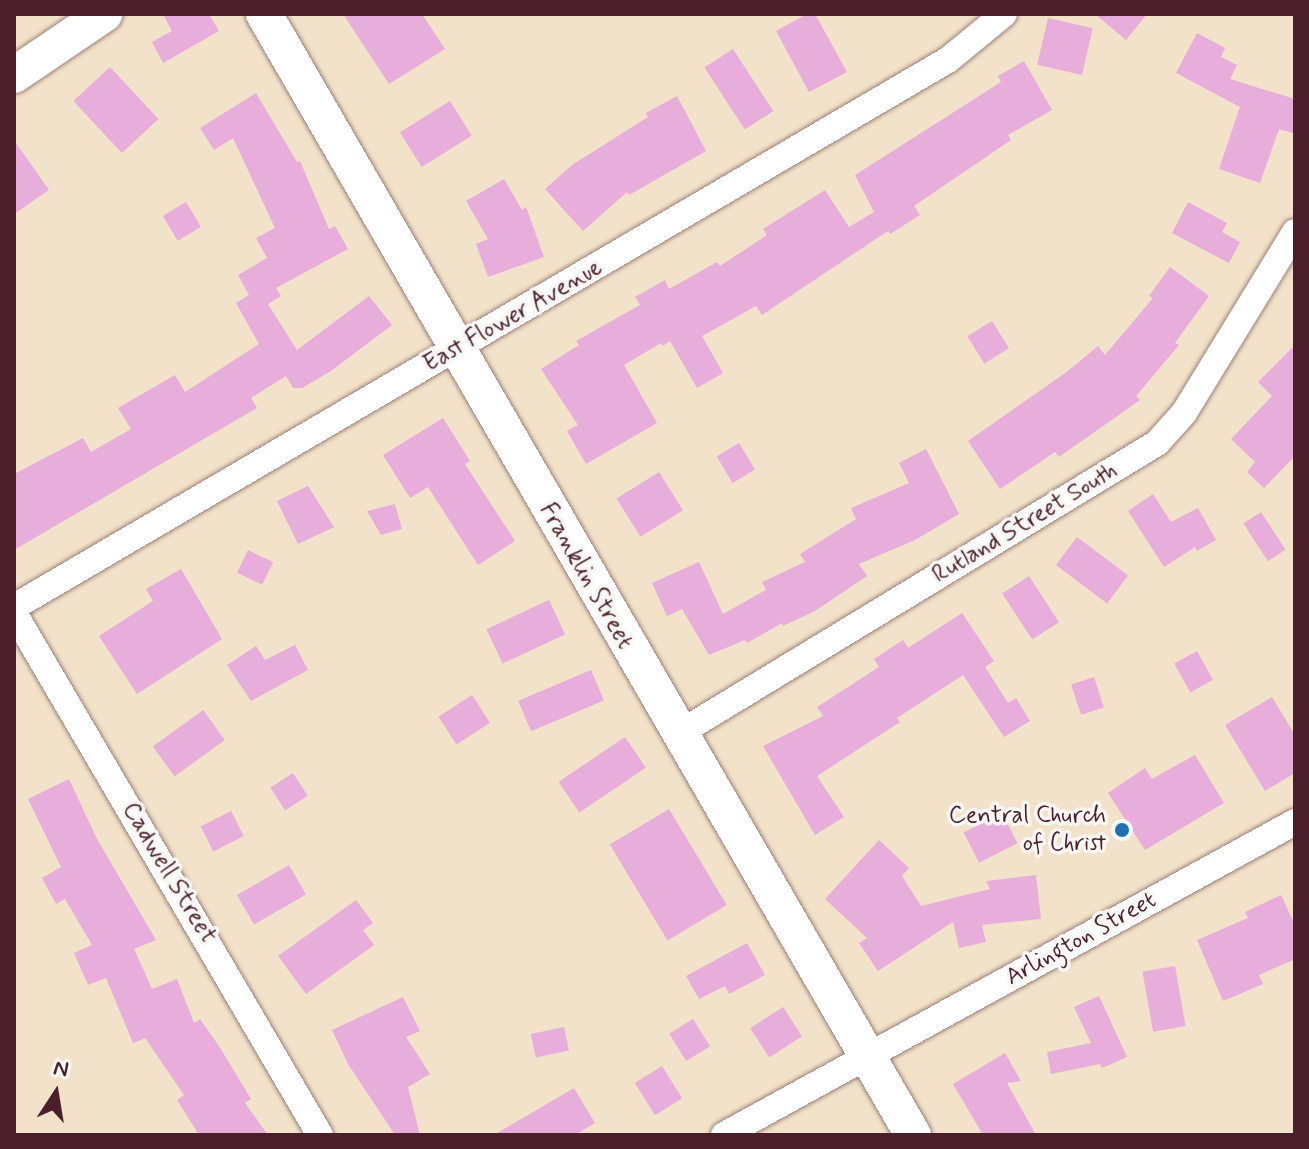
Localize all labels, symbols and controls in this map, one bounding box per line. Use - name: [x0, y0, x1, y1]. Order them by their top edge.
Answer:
- street label: East Flower Avenue: [420, 254, 606, 378]
- street label: Rutland Street South: [928, 457, 1122, 589]
- street label: Franklin Street: [532, 496, 640, 656]
- street label: Cadwell Street: [116, 798, 222, 948]
- place label: Central Church of Christ: [943, 802, 1106, 858]
- marker: Central Church of Christ: [1113, 821, 1131, 839]
- street label: Arlington Street: [999, 885, 1163, 993]
- north arrow: [16, 1053, 96, 1133]
- text: N: [51, 1054, 71, 1085]

